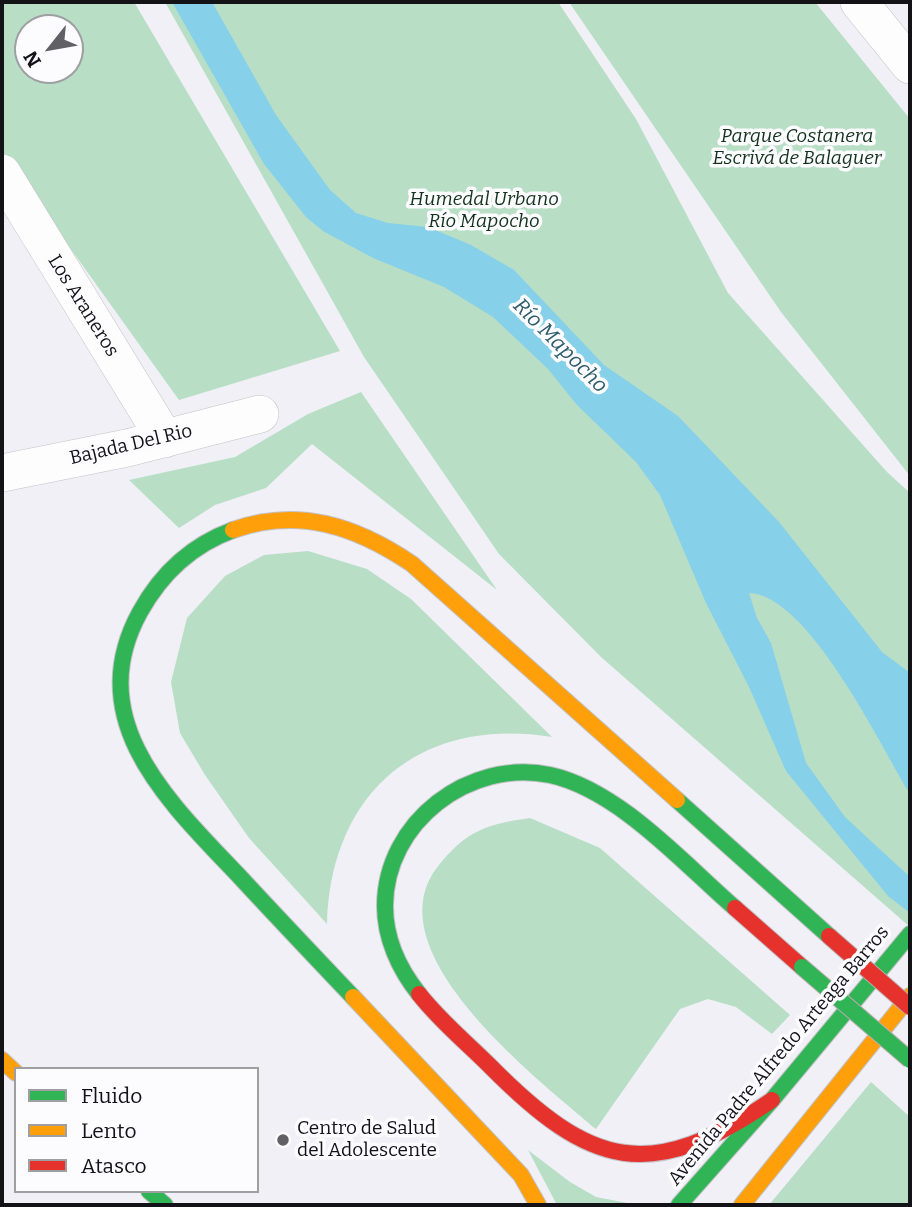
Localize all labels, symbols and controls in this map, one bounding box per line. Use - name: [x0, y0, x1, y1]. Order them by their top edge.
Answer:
- north arrow: [14, 14, 84, 84]
- text: N: [19, 47, 46, 71]
- park label: Parque Costanera Escrivá de Balaguer: [712, 126, 882, 170]
- park label: Humedal Urbano Río Mapocho: [409, 189, 559, 233]
- street label: Los Araneros: [43, 251, 123, 361]
- water label: Río Mapocho: [508, 294, 612, 398]
- street label: Bajada Del Rio: [68, 420, 194, 470]
- street label: Avenida Padre Alfredo Arteaga Barros: [664, 922, 894, 1190]
- legend: [14, 1067, 259, 1193]
- text: Fluido: [81, 1083, 142, 1109]
- text: Lento: [81, 1118, 137, 1144]
- place label: Centro de Salud del Adolescente: [297, 1118, 437, 1162]
- marker: Centro de Salud del Adolescente: [275, 1132, 291, 1148]
- text: Atasco: [81, 1153, 147, 1179]

